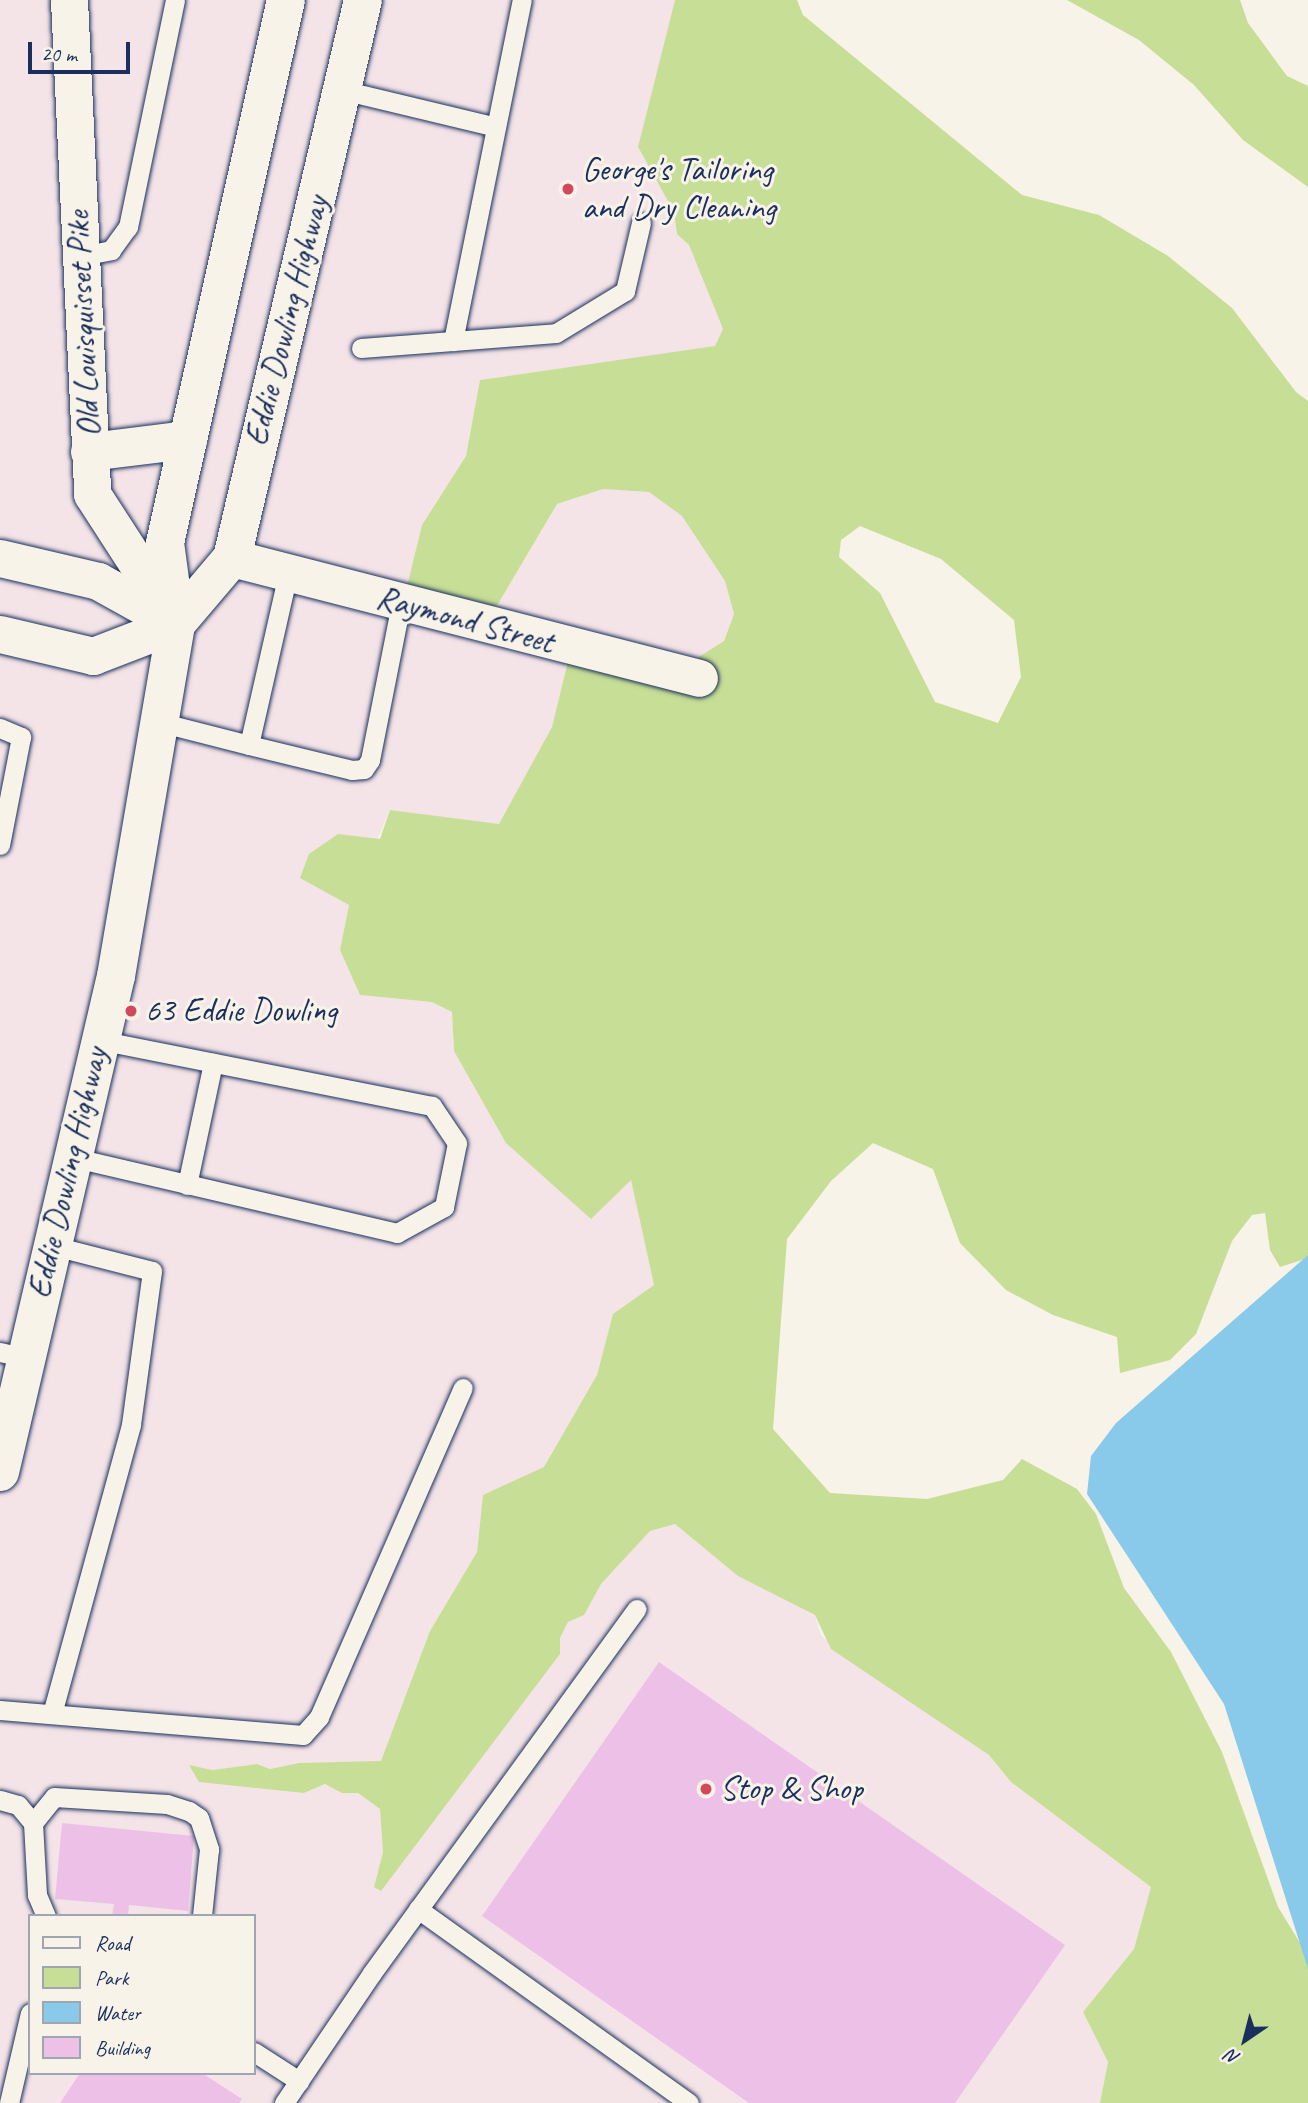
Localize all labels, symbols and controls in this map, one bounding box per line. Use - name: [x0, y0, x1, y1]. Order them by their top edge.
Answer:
- scale bar: [32, 28, 133, 72]
- text: 20 m: [41, 41, 77, 67]
- place label: George's Tailoring and Dry Cleaning: [582, 150, 776, 228]
- marker: George's Tailoring and Dry Cleaning: [560, 181, 576, 197]
- street label: Eddie Dowling Highway: [237, 192, 337, 450]
- street label: Old Louisquisset Pike: [58, 210, 110, 438]
- street label: Raymond Street: [372, 577, 558, 663]
- place label: 63 Eddie Dowling: [145, 991, 337, 1031]
- marker: 63 Eddie Dowling: [123, 1003, 139, 1019]
- street label: Eddie Dowling Highway: [20, 1044, 116, 1302]
- place label: Stop & Shop: [720, 1769, 862, 1809]
- marker: Stop & Shop: [698, 1781, 714, 1797]
- legend: [28, 1914, 256, 2075]
- text: Road: [95, 1930, 130, 1956]
- text: Park: [95, 1965, 128, 1991]
- text: Water: [95, 2000, 141, 2026]
- north arrow: [1210, 2005, 1280, 2075]
- text: Building: [95, 2035, 150, 2061]
- text: N: [1221, 2044, 1245, 2070]

